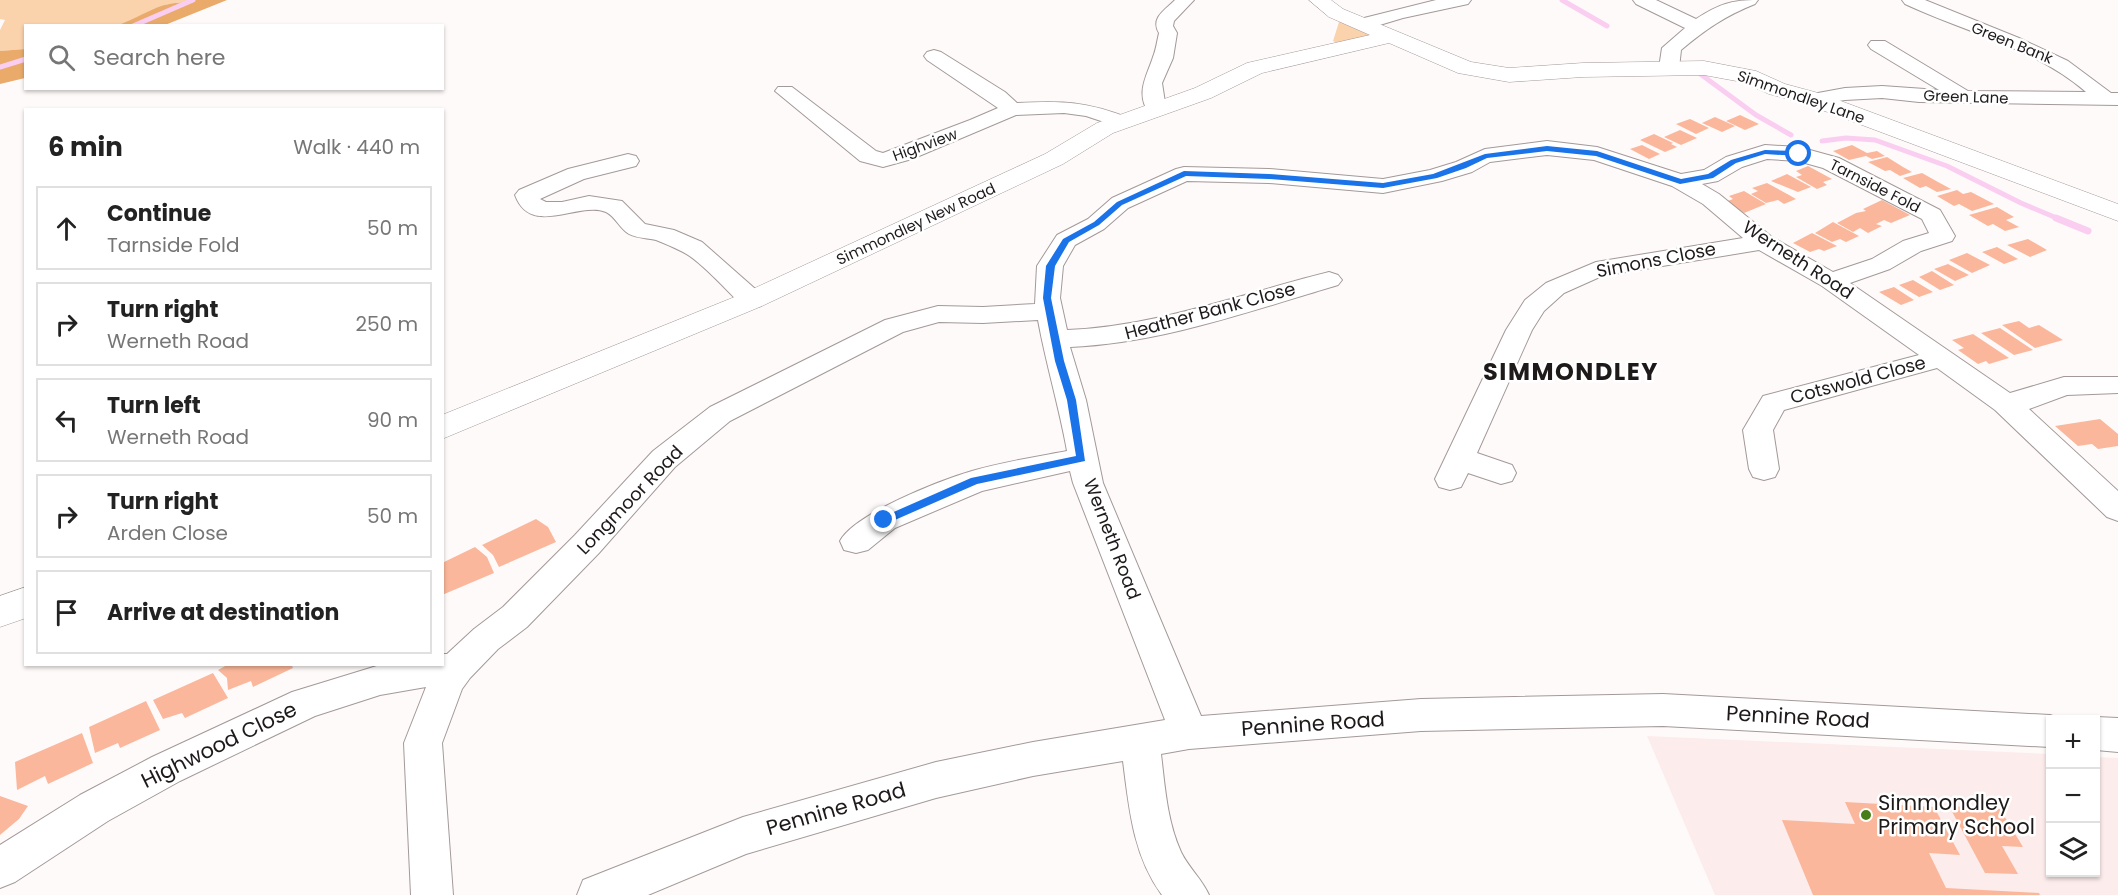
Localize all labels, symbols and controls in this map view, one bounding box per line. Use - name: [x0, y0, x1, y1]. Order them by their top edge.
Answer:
- street label: Green Bank: [1968, 17, 2056, 69]
- search box: [24, 24, 444, 90]
- icon: search: [45, 41, 78, 74]
- text: Search here: [93, 42, 226, 73]
- street label: Simmondley Lane: [1735, 65, 1868, 128]
- street label: Green Lane: [1923, 85, 2009, 108]
- street label: Highview: [890, 123, 961, 166]
- text: 6 min: [48, 129, 123, 165]
- text: Walk · 440 m: [293, 133, 420, 161]
- route start: [1785, 140, 1811, 166]
- street label: Tarnside Fold: [1826, 154, 1924, 217]
- street label: Simmondley New Road: [833, 177, 999, 270]
- text: Continue: [107, 198, 211, 229]
- icon: ahead: [50, 212, 83, 245]
- text: 50 m: [367, 214, 418, 242]
- street label: Werneth Road: [1738, 214, 1859, 305]
- text: Tarnside Fold: [107, 231, 240, 259]
- street label: Simons Close: [1594, 236, 1718, 283]
- street label: Heather Bank Close: [1122, 276, 1298, 345]
- text: Turn right: [107, 294, 218, 325]
- icon: right: [50, 308, 83, 341]
- text: 250 m: [355, 310, 418, 338]
- text: Werneth Road: [107, 327, 249, 355]
- street label: Cotswold Close: [1787, 349, 1928, 410]
- district label: SIMMONDLEY: [1483, 355, 1659, 388]
- text: Turn left: [107, 390, 201, 421]
- icon: left: [50, 404, 83, 437]
- text: 90 m: [367, 406, 418, 434]
- text: Werneth Road: [107, 423, 249, 451]
- street label: Longmoor Road: [571, 440, 688, 560]
- street label: Werneth Road: [1078, 475, 1147, 603]
- text: Turn right: [107, 486, 218, 517]
- icon: right: [50, 500, 83, 533]
- text: 50 m: [367, 502, 418, 530]
- route end: [870, 506, 896, 532]
- text: Arden Close: [107, 519, 228, 547]
- icon: arrive: [50, 596, 83, 629]
- text: Arrive at destination: [107, 597, 339, 628]
- street label: Highwood Close: [136, 694, 302, 795]
- street label: Pennine Road: [1725, 698, 1871, 735]
- street label: Pennine Road: [1240, 704, 1386, 743]
- map controls: [2046, 715, 2100, 877]
- button: +: [2046, 715, 2100, 769]
- button: −: [2046, 769, 2100, 823]
- street label: Pennine Road: [763, 775, 909, 842]
- place label: Simmondley Primary School: [1878, 788, 2035, 841]
- marker: Simmondley Primary School: [1859, 808, 1873, 822]
- button: layers: [2046, 823, 2100, 877]

